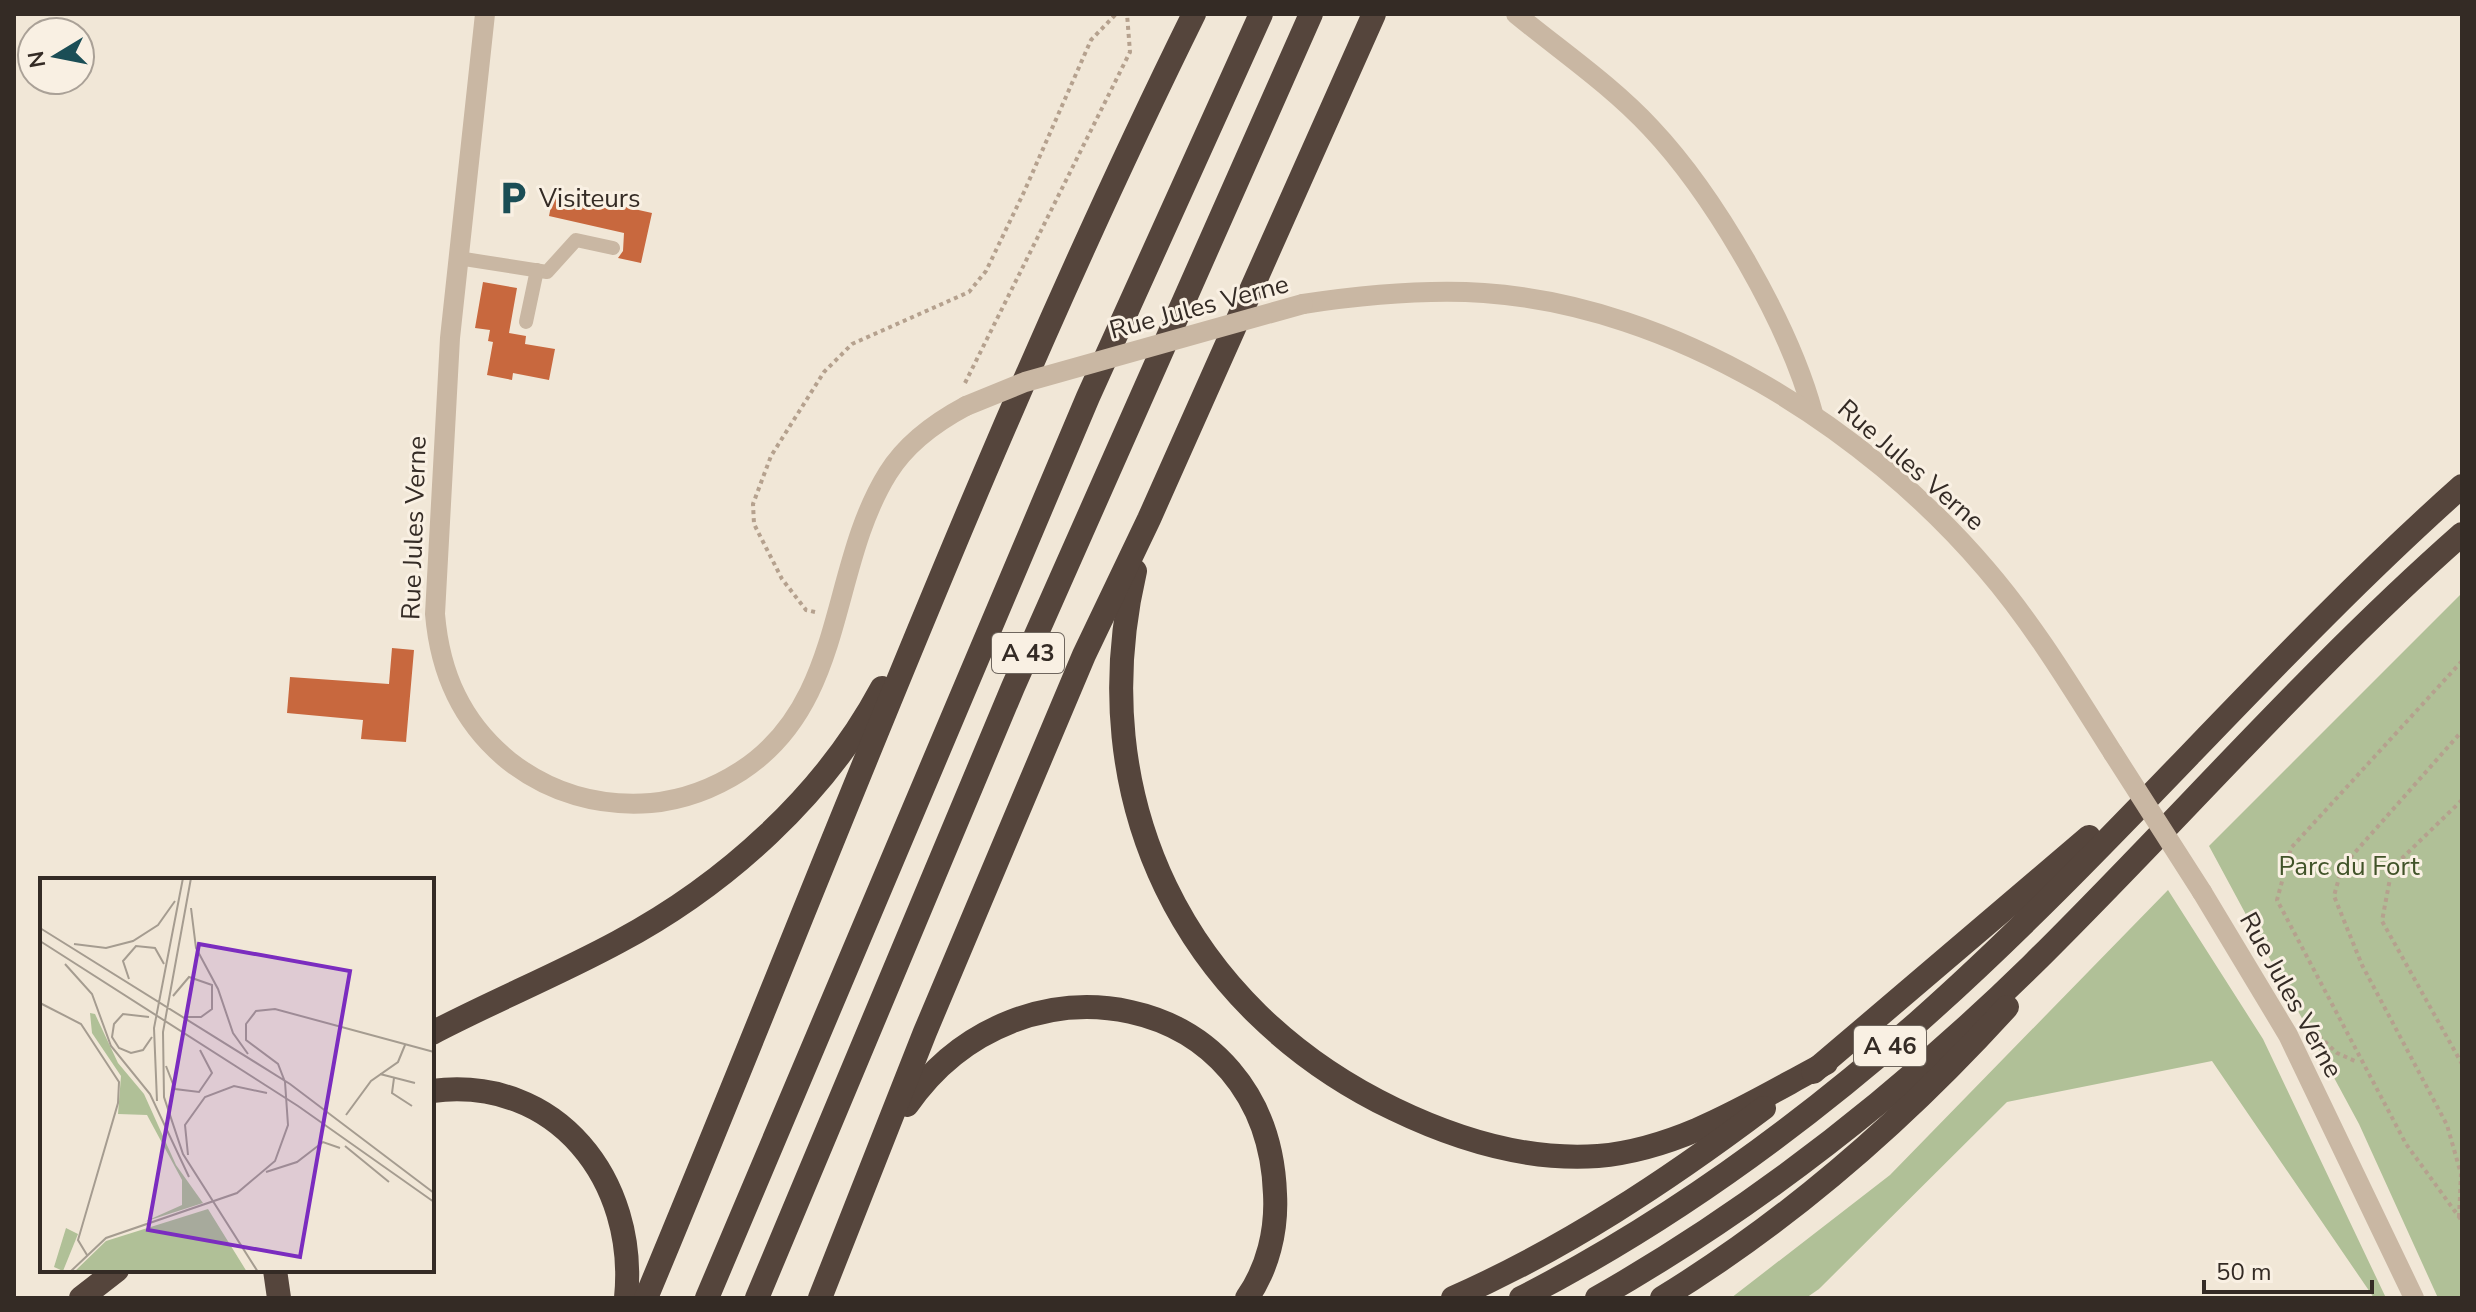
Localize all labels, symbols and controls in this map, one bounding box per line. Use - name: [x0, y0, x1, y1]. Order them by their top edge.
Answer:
- north arrow: [16, 16, 96, 96]
- text: N: [21, 49, 53, 70]
- parking icon: Visiteurs: [494, 179, 532, 217]
- place label: Visiteurs: [538, 181, 641, 216]
- street label: Rue Jules Verne: [1105, 266, 1293, 348]
- street label: Rue Jules Verne: [1830, 391, 1992, 539]
- street label: Rue Jules Verne: [393, 435, 435, 621]
- road number: A 43: [992, 633, 1064, 673]
- park label: Parc du Fort: [2278, 849, 2421, 884]
- inset map: [40, 878, 434, 1272]
- street label: Rue Jules Verne: [2231, 906, 2351, 1084]
- road number: A 46: [1854, 1026, 1926, 1066]
- scale bar: [2204, 1244, 2372, 1294]
- text: 50 m: [2216, 1256, 2272, 1288]

